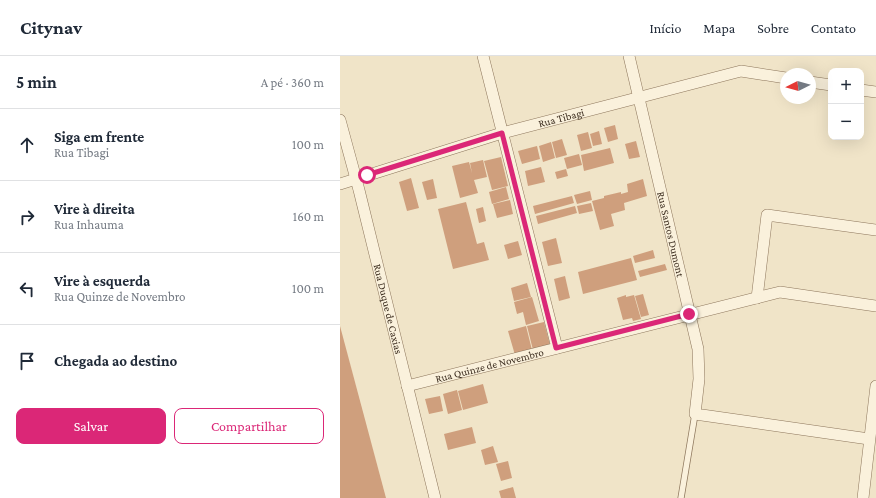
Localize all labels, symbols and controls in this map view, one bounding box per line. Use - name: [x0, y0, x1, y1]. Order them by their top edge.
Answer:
- text: Citynav: [20, 17, 82, 38]
- text: Início: [650, 20, 681, 36]
- text: Mapa: [703, 20, 735, 36]
- text: Sobre: [757, 20, 789, 36]
- text: Contato: [811, 20, 856, 36]
- north arrow: [780, 68, 816, 104]
- map controls: [828, 68, 864, 140]
- button: +: [828, 68, 864, 104]
- text: 5 min: [16, 73, 57, 92]
- text: A pé · 360 m: [261, 75, 324, 90]
- button: −: [828, 104, 864, 140]
- street label: Rua Tibagi: [537, 106, 585, 129]
- text: Siga em frente: [54, 129, 144, 145]
- icon: ahead: [16, 134, 38, 156]
- text: 100 m: [292, 137, 324, 152]
- text: Rua Tibagi: [54, 145, 109, 160]
- route start: [358, 166, 376, 184]
- street label: Rua Santos Dumont: [655, 190, 687, 278]
- text: Vire à direita: [54, 201, 135, 217]
- icon: right: [16, 206, 38, 228]
- text: 160 m: [293, 209, 324, 224]
- text: Rua Inhauma: [54, 217, 124, 232]
- street label: Rua Duque de Caxias: [371, 263, 405, 355]
- text: Vire à esquerda: [54, 273, 150, 289]
- icon: left: [16, 278, 38, 300]
- text: 100 m: [292, 281, 324, 296]
- text: Rua Quinze de Novembro: [54, 289, 185, 304]
- route end: [680, 305, 698, 323]
- street label: Rua Quinze de Novembro: [434, 346, 545, 385]
- icon: arrive: [16, 350, 38, 372]
- text: Chegada ao destino: [54, 353, 177, 369]
- button: Salvar: [16, 408, 166, 444]
- button: Compartilhar: [174, 408, 324, 444]

